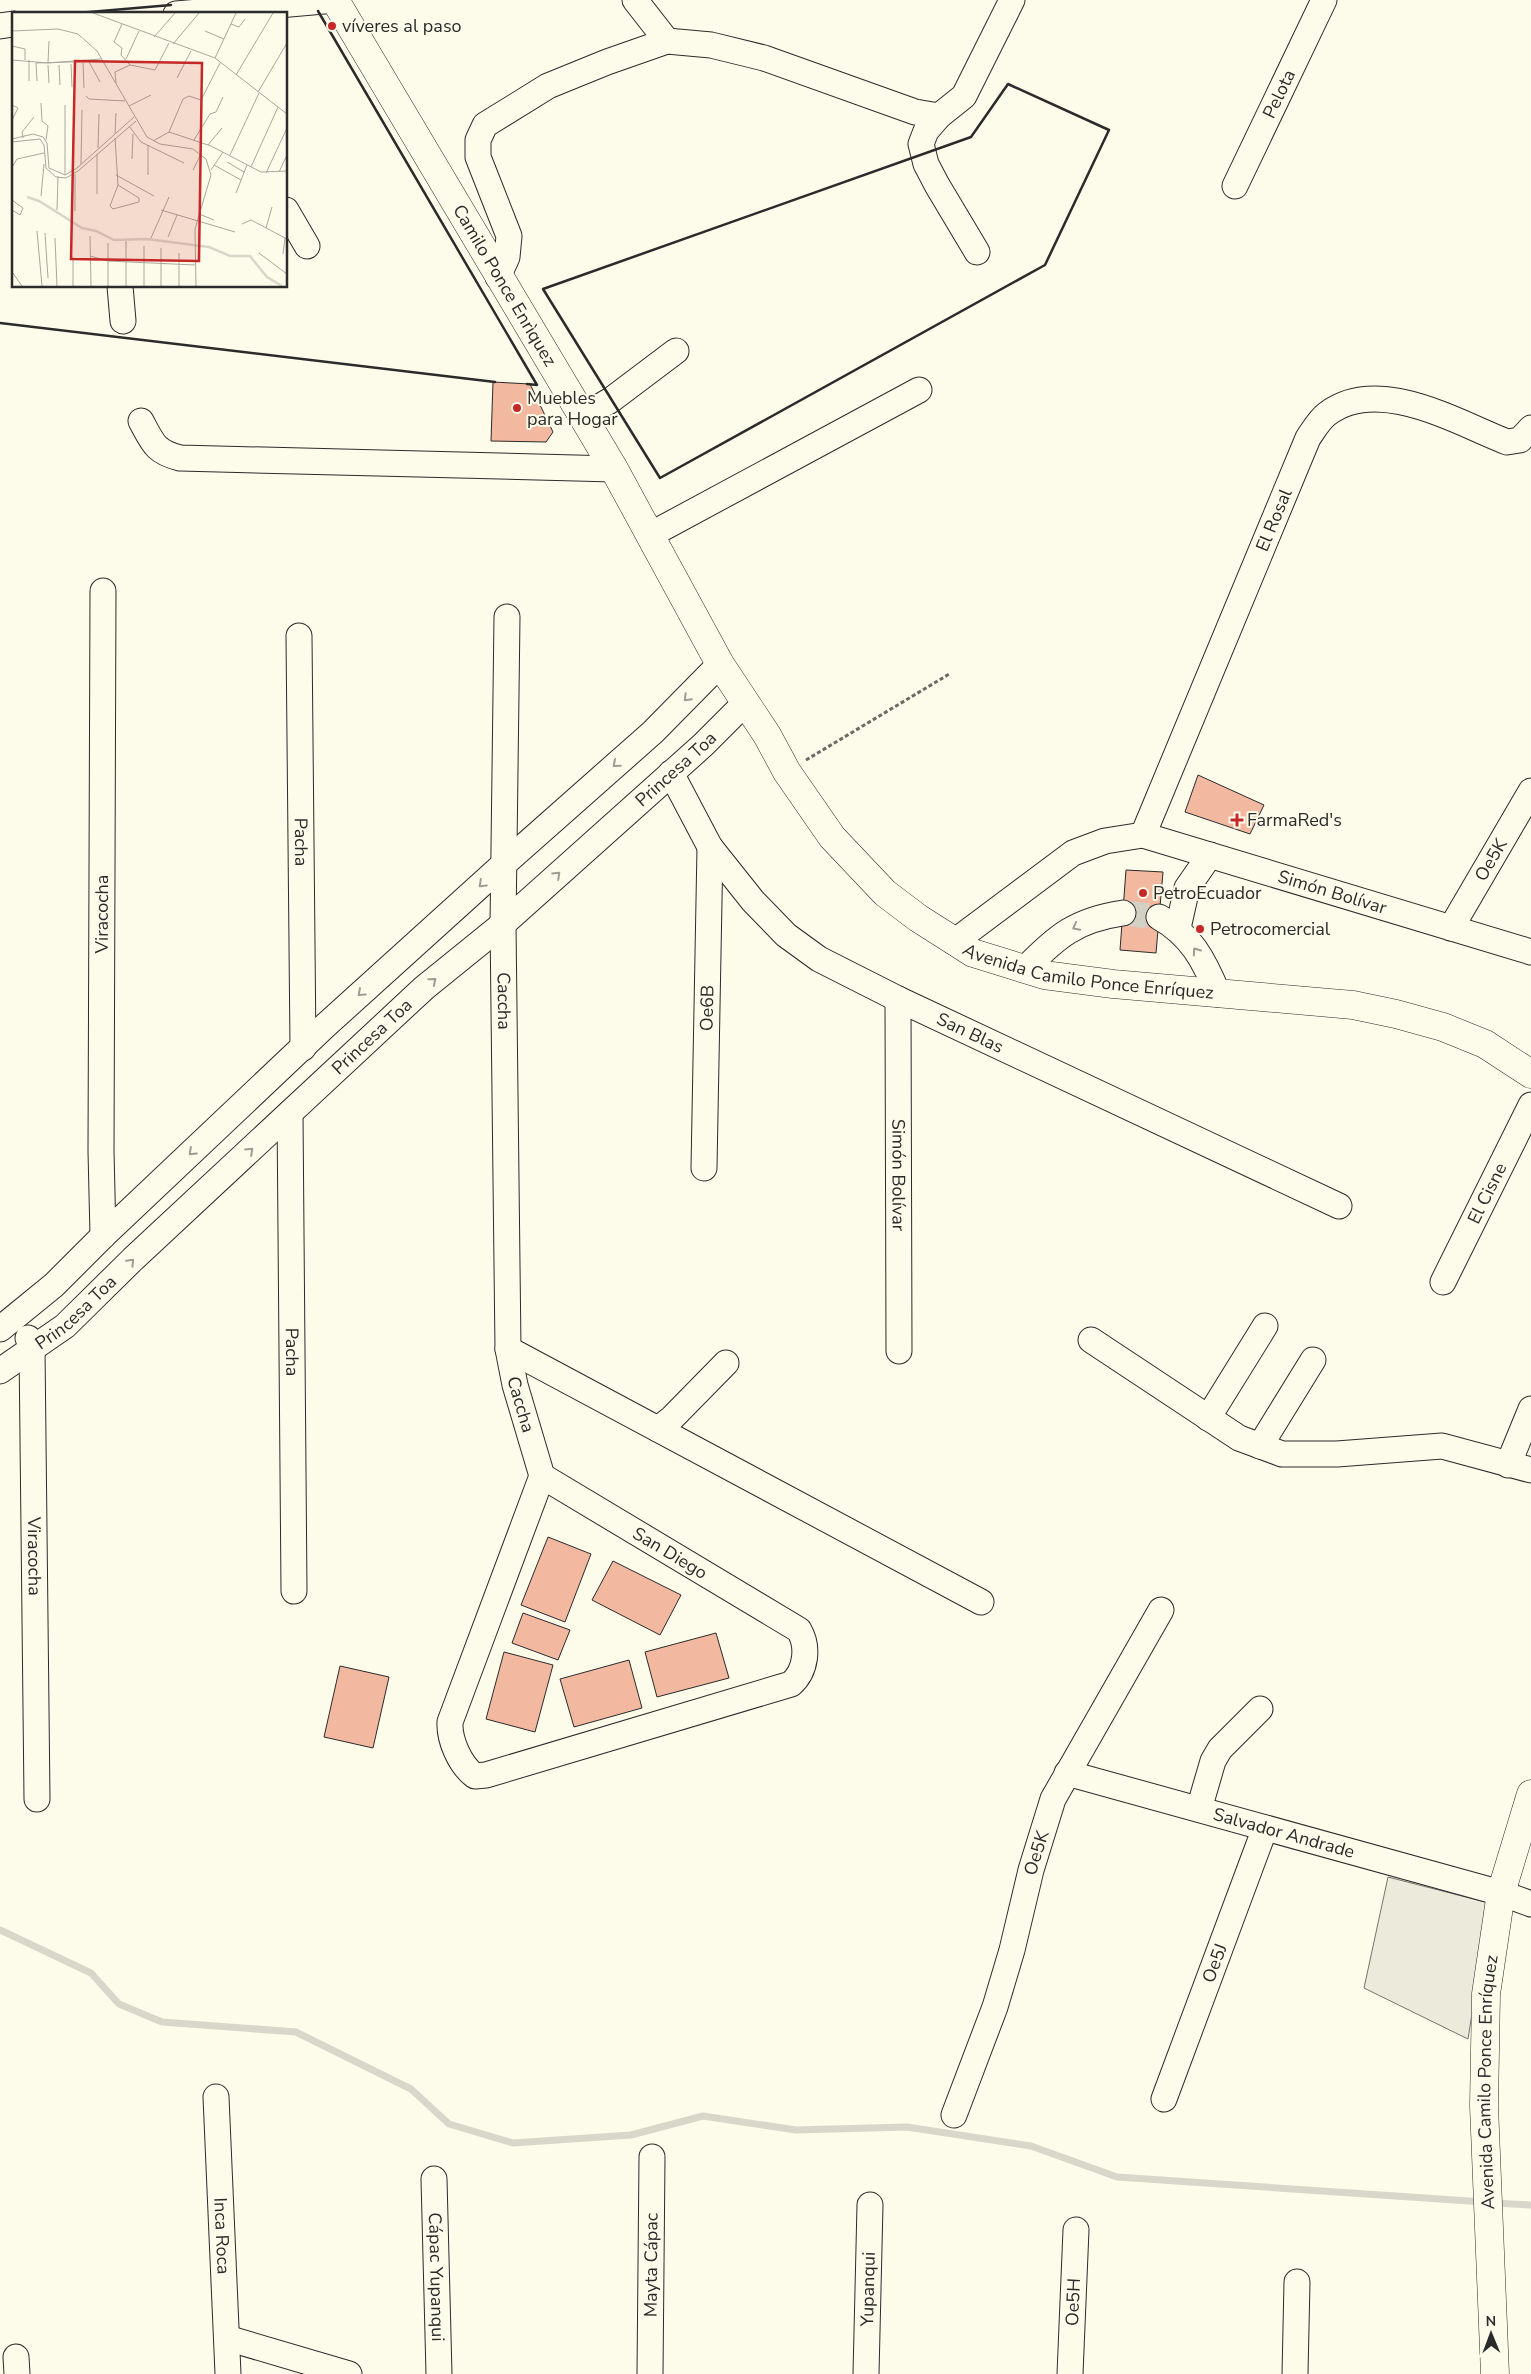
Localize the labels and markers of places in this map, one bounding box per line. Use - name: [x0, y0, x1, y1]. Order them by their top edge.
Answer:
- place label: víveres al paso: [342, 14, 462, 38]
- marker: víveres al paso: [326, 20, 338, 32]
- place label: Muebles para Hogar: [527, 386, 618, 431]
- marker: Muebles para Hogar: [511, 402, 523, 414]
- place label: FarmaRed's: [1247, 808, 1342, 832]
- marker: FarmaRed's: [1231, 814, 1243, 826]
- place label: PetroEcuador: [1153, 881, 1262, 905]
- marker: PetroEcuador: [1137, 887, 1149, 899]
- place label: Petrocomercial: [1210, 917, 1331, 941]
- marker: Petrocomercial: [1194, 923, 1206, 935]

